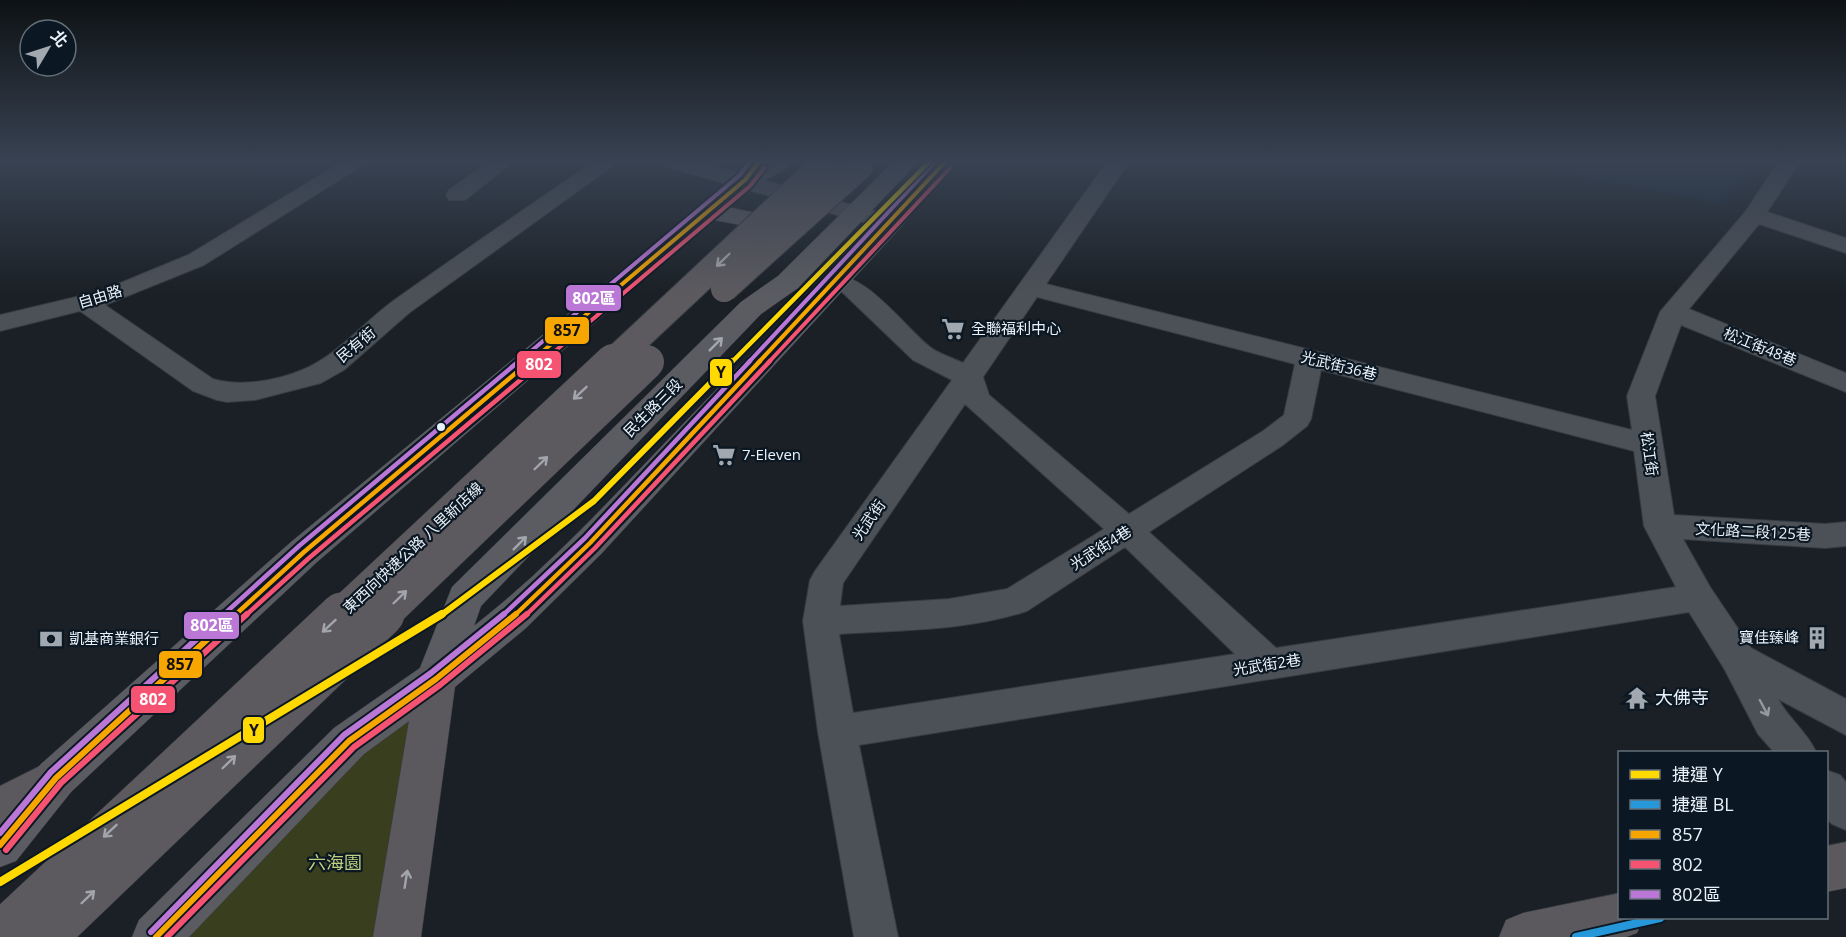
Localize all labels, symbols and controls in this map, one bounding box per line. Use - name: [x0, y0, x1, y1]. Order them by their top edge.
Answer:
- north arrow: [18, 18, 78, 78]
- text: 北: [46, 25, 73, 52]
- one-way arrow: [715, 253, 730, 268]
- street label: 自由路: [75, 280, 124, 312]
- line badge: 802區: [565, 284, 622, 312]
- text: 802區: [572, 287, 616, 309]
- line badge: 857: [544, 316, 590, 345]
- supermarket icon: 全聯福利中心: [940, 316, 966, 342]
- place label: 全聯福利中心: [971, 318, 1061, 338]
- text: 857: [553, 319, 581, 341]
- street label: 民有街: [332, 322, 379, 366]
- street label: 松江街48巷: [1721, 322, 1800, 370]
- one-way arrow: [708, 337, 723, 352]
- street label: 光武街36巷: [1299, 346, 1379, 384]
- line badge: 802: [516, 350, 562, 379]
- text: 802: [525, 353, 553, 375]
- line badge: Y: [709, 358, 733, 387]
- text: Y: [716, 361, 726, 383]
- street label: 民生路三段: [619, 374, 686, 441]
- one-way arrow: [573, 386, 588, 400]
- unlabelled marker: [435, 421, 447, 433]
- street label: 松江街: [1637, 430, 1663, 478]
- supermarket icon: 7-Eleven: [711, 442, 737, 468]
- place label: 7-Eleven: [742, 444, 801, 464]
- one-way arrow: [534, 456, 549, 470]
- street label: 東西向快速公路 八里新店線: [338, 477, 486, 617]
- street label: 光武街: [847, 495, 889, 544]
- street label: 文化路二段125巷: [1695, 518, 1811, 544]
- street label: 光武街4巷: [1066, 521, 1135, 574]
- one-way arrow: [512, 535, 527, 550]
- one-way arrow: [392, 591, 407, 605]
- line badge: 802區: [183, 611, 240, 640]
- text: 802區: [190, 614, 234, 636]
- one-way arrow: [322, 619, 337, 633]
- building icon: 寶佳臻峰: [1804, 625, 1830, 651]
- bank icon: 凱基商業銀行: [38, 626, 64, 652]
- place label: 寶佳臻峰: [1739, 627, 1799, 647]
- place label: 凱基商業銀行: [69, 628, 159, 648]
- street label: 光武街2巷: [1231, 649, 1302, 679]
- line badge: 857: [158, 650, 203, 679]
- text: 857: [166, 653, 194, 675]
- line badge: 802: [130, 685, 176, 714]
- temple icon: 大佛寺: [1624, 685, 1650, 711]
- place label: 大佛寺: [1655, 685, 1709, 709]
- text: 802: [139, 688, 167, 710]
- one-way arrow: [1759, 699, 1770, 717]
- line badge: Y: [242, 716, 265, 744]
- text: Y: [249, 719, 259, 741]
- legend: [1618, 751, 1828, 919]
- one-way arrow: [221, 755, 236, 769]
- text: 捷運 Y: [1672, 762, 1724, 786]
- text: 捷運 BL: [1672, 792, 1734, 816]
- text: 857: [1672, 822, 1703, 846]
- one-way arrow: [103, 824, 118, 838]
- park label: 六海園: [308, 850, 362, 874]
- text: 802: [1672, 852, 1703, 876]
- one-way arrow: [400, 870, 411, 890]
- text: 802區: [1672, 882, 1721, 906]
- one-way arrow: [81, 889, 96, 904]

